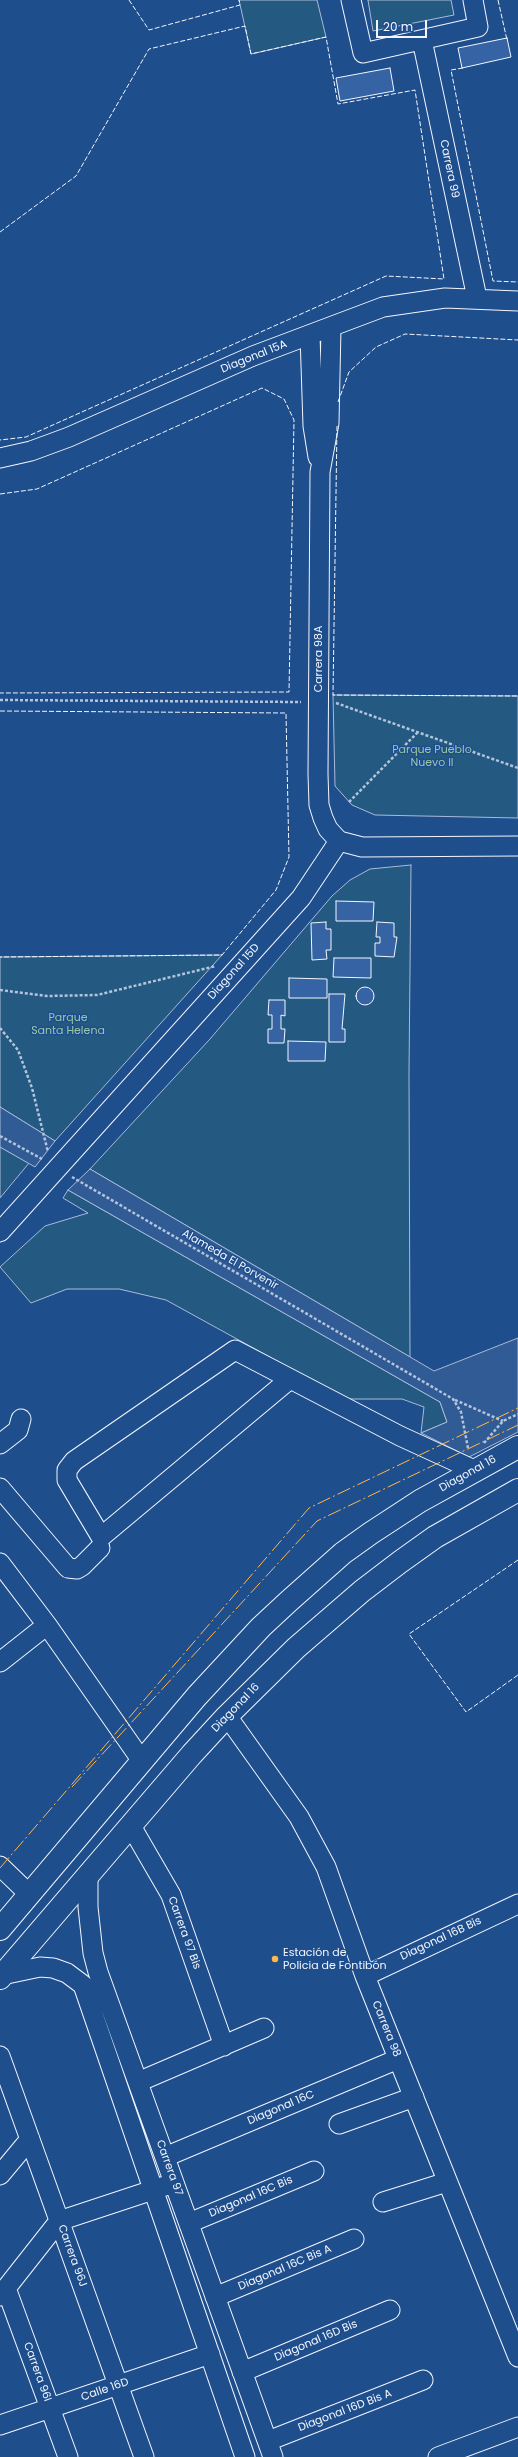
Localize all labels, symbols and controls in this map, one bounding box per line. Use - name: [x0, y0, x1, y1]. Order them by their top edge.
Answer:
- scale bar: [378, 12, 429, 38]
- text: 20 m: [383, 18, 413, 35]
- street label: Carrera 99: [436, 139, 462, 199]
- street label: Diagonal 15A: [219, 338, 289, 376]
- street label: Carrera 98A: [312, 626, 326, 692]
- park label: Parque Pueblo Nuevo II: [392, 743, 472, 769]
- street label: Diagonal 15D: [205, 941, 263, 1003]
- park label: Parque Santa Helena: [31, 1011, 105, 1037]
- street label: Alameda El Porvenir: [179, 1227, 281, 1293]
- street label: Diagonal 16: [437, 1453, 499, 1495]
- street label: Diagonal 16: [209, 1681, 263, 1735]
- street label: Carrera 97 Bis: [165, 1895, 203, 1971]
- street label: Diagonal 16B Bis: [398, 1914, 484, 1964]
- place label: Estación de Policia de Fontibón: [283, 1946, 387, 1972]
- marker: Estación de Policia de Fontibón: [270, 1954, 280, 1964]
- street label: Carrera 98: [369, 1999, 403, 2059]
- street label: Diagonal 16C: [246, 2088, 316, 2128]
- street label: Carrera 97: [153, 2138, 185, 2198]
- street label: Diagonal 16C Bis: [207, 2173, 295, 2221]
- street label: Carrera 96J: [55, 2223, 89, 2289]
- street label: Diagonal 16C Bis A: [236, 2242, 334, 2294]
- street label: Diagonal 16D Bis: [272, 2318, 360, 2364]
- street label: Carrera 96I: [20, 2341, 54, 2403]
- street label: Calle 16D: [80, 2376, 130, 2404]
- street label: Diagonal 16D Bis A: [296, 2387, 394, 2435]

